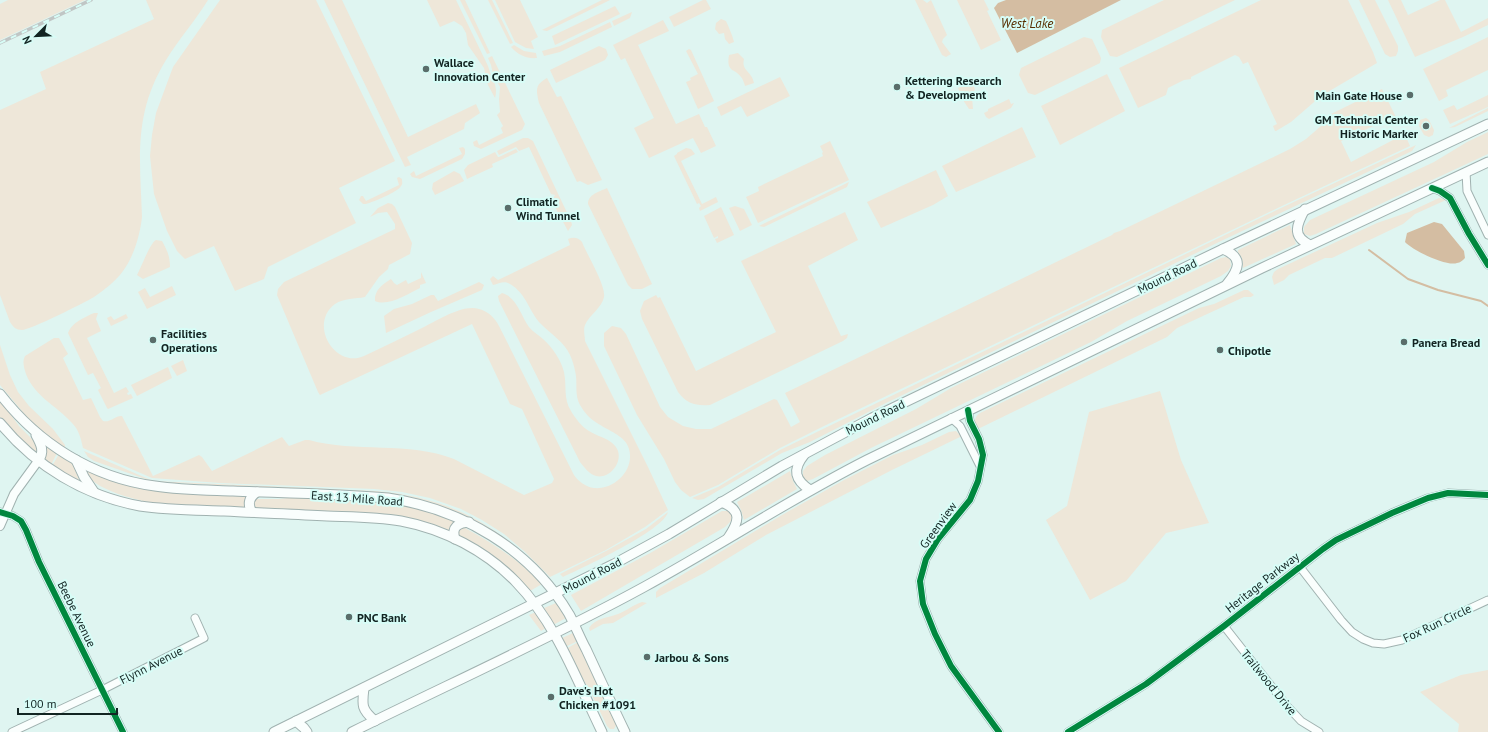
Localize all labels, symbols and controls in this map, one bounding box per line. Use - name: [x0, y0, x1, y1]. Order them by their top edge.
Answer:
- water label: West Lake: [1001, 15, 1053, 32]
- north arrow: [16, 16, 56, 56]
- text: N: [19, 34, 35, 46]
- place label: Wallace Innovation Center: [434, 55, 526, 84]
- marker: Wallace Innovation Center: [421, 64, 431, 74]
- place label: Kettering Research & Development: [905, 73, 1002, 102]
- marker: Kettering Research & Development: [892, 82, 902, 92]
- place label: Main Gate House: [1315, 88, 1402, 103]
- marker: Main Gate House: [1405, 90, 1415, 100]
- place label: GM Technical Center Historic Marker: [1315, 112, 1419, 141]
- marker: GM Technical Center Historic Marker: [1421, 121, 1431, 131]
- place label: Climatic Wind Tunnel: [516, 194, 580, 223]
- marker: Climatic Wind Tunnel: [503, 203, 513, 213]
- street label: Mound Road: [1135, 255, 1199, 297]
- place label: Facilities Operations: [161, 326, 217, 355]
- marker: Facilities Operations: [148, 335, 158, 345]
- place label: Panera Bread: [1412, 335, 1480, 350]
- marker: Panera Bread: [1399, 337, 1409, 347]
- place label: Chipotle: [1228, 343, 1271, 358]
- marker: Chipotle: [1215, 345, 1225, 355]
- street label: Mound Road: [843, 396, 907, 438]
- street label: East 13 Mile Road: [311, 487, 403, 509]
- street label: Greenview: [916, 499, 960, 551]
- street label: Heritage Parkway: [1222, 548, 1302, 616]
- street label: Mound Road: [560, 554, 624, 596]
- street label: Beebe Avenue: [54, 578, 100, 650]
- street label: Fox Run Circle: [1400, 601, 1474, 645]
- place label: PNC Bank: [357, 610, 407, 625]
- marker: PNC Bank: [344, 612, 354, 622]
- street label: Flynn Avenue: [117, 643, 185, 687]
- street label: Trailwood Drive: [1238, 646, 1300, 718]
- place label: Jarbou & Sons: [654, 650, 729, 665]
- marker: Jarbou & Sons: [642, 652, 652, 662]
- place label: Dave's Hot Chicken #1091: [559, 683, 636, 712]
- scale bar: [18, 690, 117, 716]
- marker: Dave's Hot Chicken #1091: [546, 692, 556, 702]
- text: 100 m: [24, 696, 57, 711]

